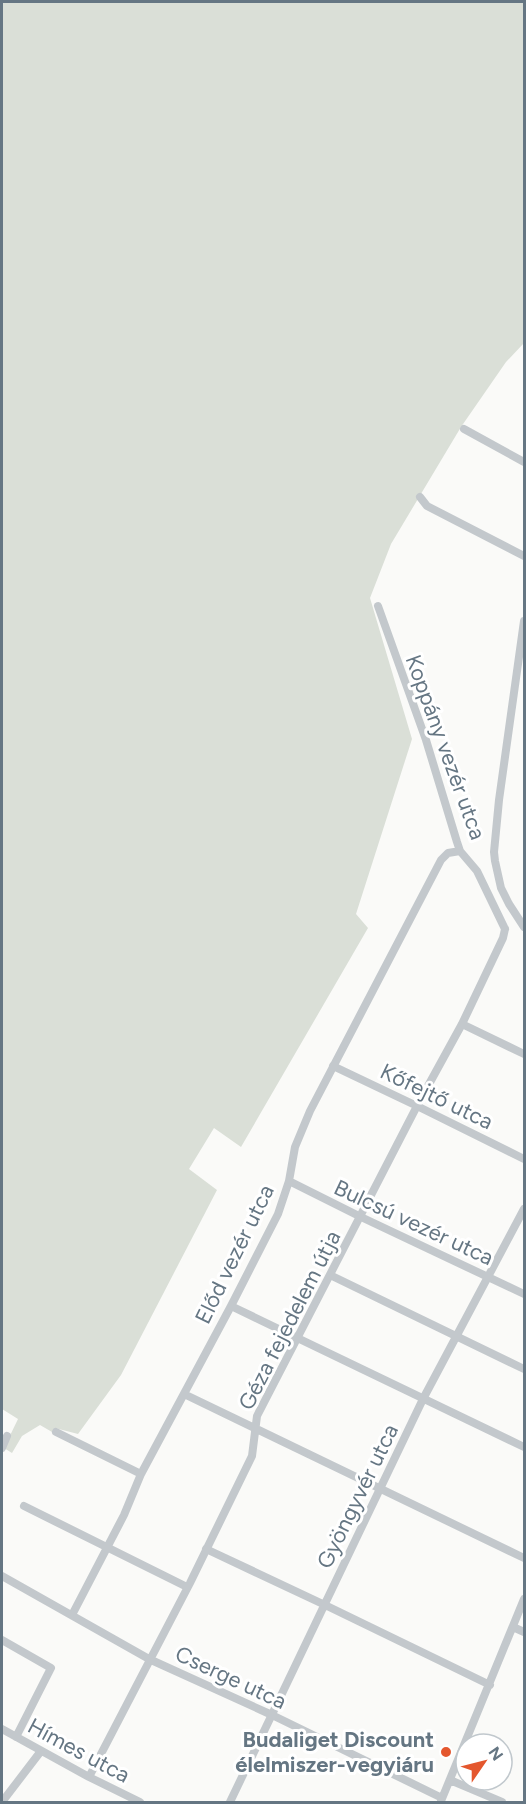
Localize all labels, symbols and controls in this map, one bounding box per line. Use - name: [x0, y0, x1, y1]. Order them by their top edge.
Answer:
- street label: Koppány vezér utca: [400, 651, 492, 843]
- street label: Kőfejtő utca: [376, 1058, 498, 1135]
- street label: Bulcsú vezér utca: [330, 1174, 498, 1271]
- street label: Előd vezér utca: [189, 1180, 280, 1328]
- street label: Géza fejedelem útja: [233, 1226, 346, 1414]
- street label: Gyöngyvér utca: [311, 1420, 404, 1573]
- street label: Cserge utca: [171, 1640, 291, 1715]
- street label: Hímes utca: [23, 1712, 134, 1789]
- place label: Budaliget Discount élelmiszer-vegyiáru: [235, 1726, 434, 1778]
- north arrow: [454, 1732, 514, 1792]
- text: N: [485, 1743, 507, 1764]
- marker: Budaliget Discount élelmiszer-vegyiáru: [439, 1745, 453, 1759]

